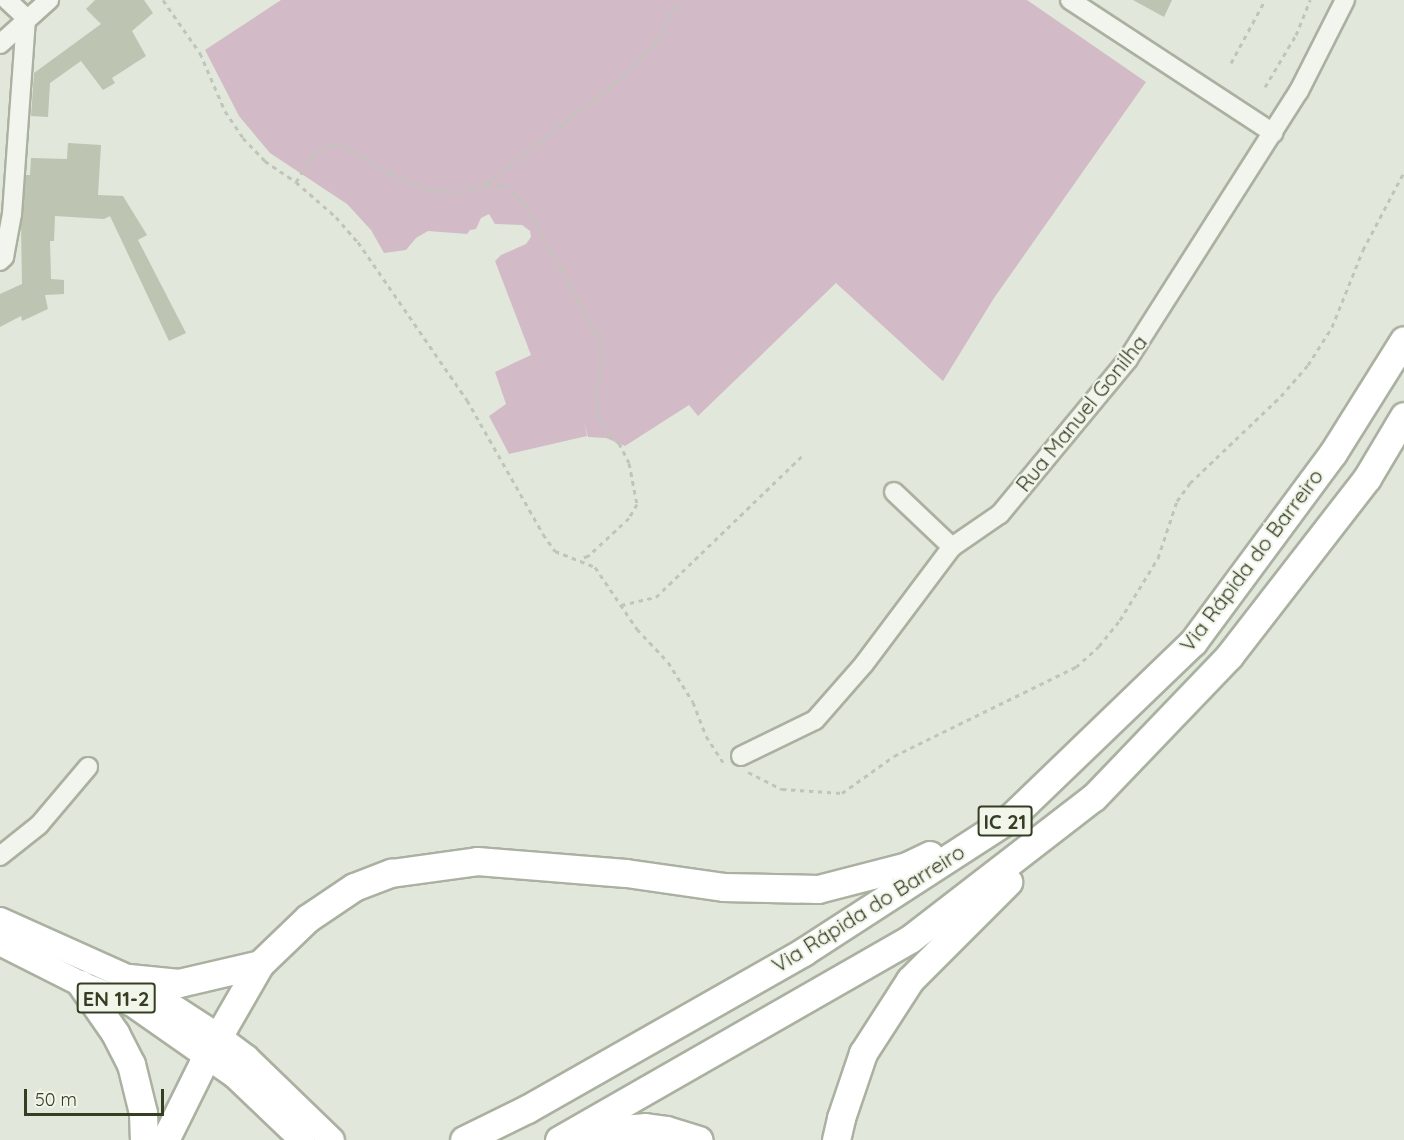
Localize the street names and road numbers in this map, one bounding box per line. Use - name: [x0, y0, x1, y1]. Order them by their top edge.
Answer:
- street label: Rua Manuel Gonilha: [1010, 330, 1152, 496]
- street label: Via Rápida do Barreiro: [1174, 464, 1328, 656]
- road number: IC 21: [976, 804, 1034, 838]
- street label: Via Rápida do Barreiro: [767, 838, 969, 978]
- road number: EN 11-2: [76, 981, 156, 1015]

